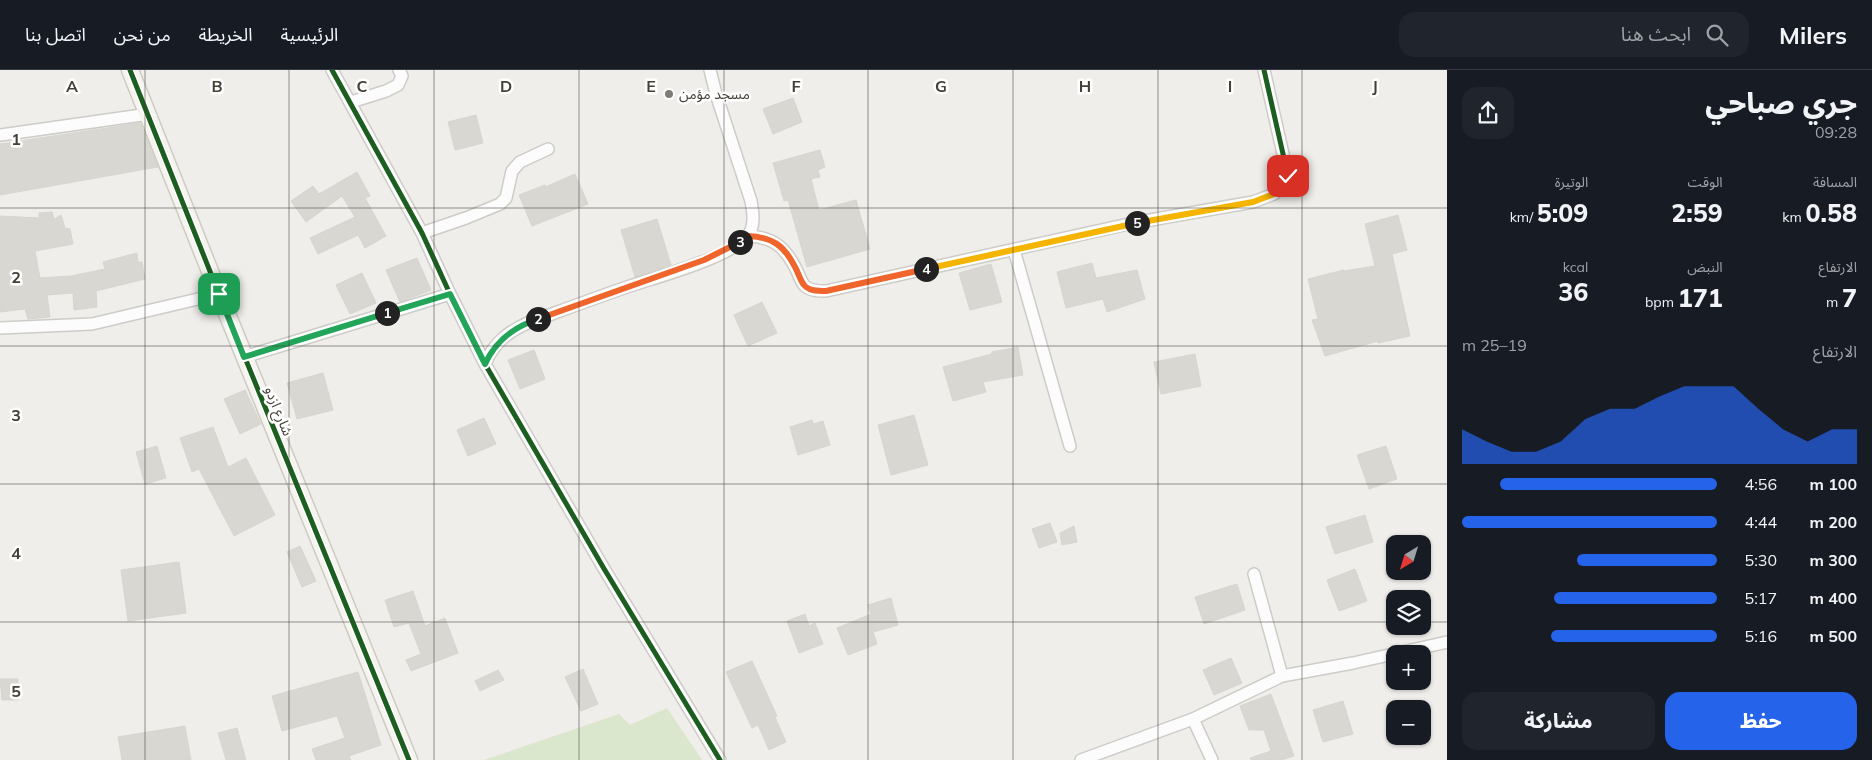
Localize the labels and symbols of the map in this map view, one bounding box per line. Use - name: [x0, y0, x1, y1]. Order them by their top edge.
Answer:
- text: A: [66, 76, 78, 96]
- text: B: [211, 76, 223, 96]
- text: C: [357, 76, 368, 96]
- text: D: [500, 76, 512, 96]
- text: E: [646, 76, 656, 96]
- text: F: [791, 76, 801, 96]
- text: G: [935, 76, 947, 96]
- text: H: [1079, 76, 1091, 96]
- text: I: [1228, 76, 1232, 96]
- text: J: [1372, 76, 1378, 96]
- place label: مسجد مؤمن: [679, 85, 750, 103]
- marker: مسجد مؤمن: [663, 88, 675, 100]
- text: 1: [11, 129, 21, 149]
- pin: [1267, 155, 1309, 197]
- pin: 5: [1124, 210, 1150, 236]
- pin: 3: [728, 230, 752, 254]
- pin: 4: [914, 256, 938, 282]
- text: 2: [11, 267, 21, 287]
- pin: [198, 273, 240, 315]
- pin: 1: [374, 300, 400, 326]
- pin: 2: [526, 306, 550, 332]
- street label: شارع ازدو: [259, 384, 297, 439]
- text: 3: [11, 405, 21, 425]
- north arrow: [1386, 535, 1431, 580]
- text: 4: [11, 543, 21, 563]
- text: 5: [11, 681, 21, 701]

